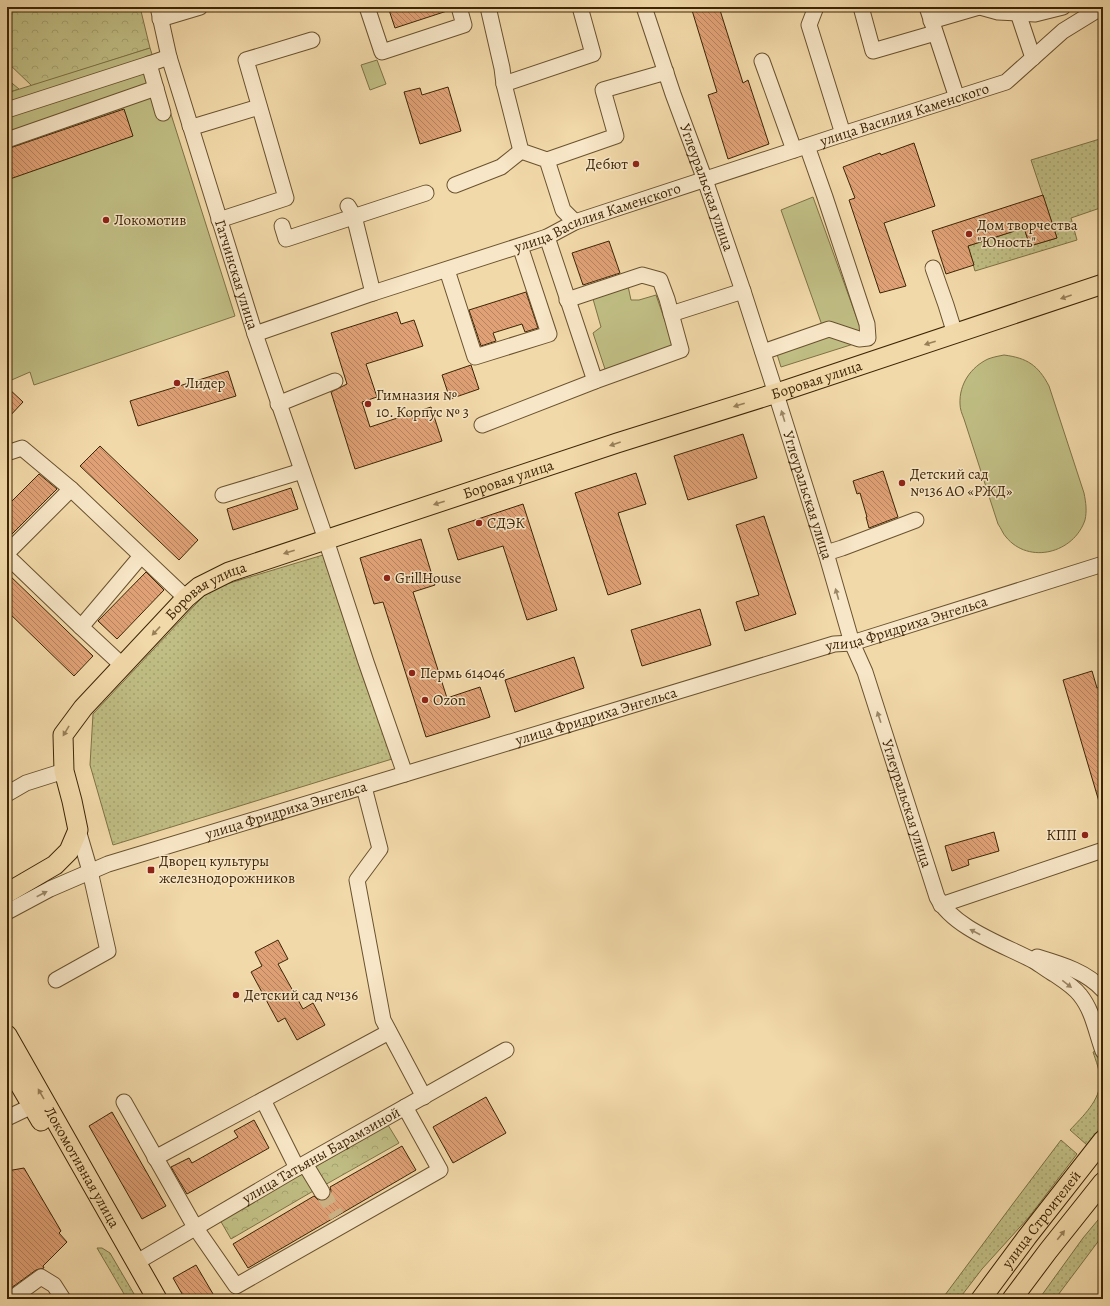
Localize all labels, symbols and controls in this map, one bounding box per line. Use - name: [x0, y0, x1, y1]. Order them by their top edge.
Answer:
- street label: улица Василия Каменского: [816, 78, 991, 151]
- street label: Углеуральская улица: [675, 121, 739, 254]
- place label: Дебют: [586, 154, 628, 174]
- marker: Дебют: [631, 159, 641, 169]
- street label: улица Василия Каменского: [511, 178, 683, 257]
- place label: Локомотив: [114, 210, 186, 230]
- marker: Локомотив: [101, 215, 111, 225]
- place label: Дом творчества "Юность": [977, 215, 1078, 252]
- street label: Гатчинская улица: [210, 217, 263, 332]
- marker: Дом творчества "Юность": [964, 229, 974, 239]
- one-way arrow: [1060, 294, 1072, 300]
- one-way arrow: [923, 340, 935, 346]
- street label: Боровая улица: [769, 355, 865, 404]
- place label: Лидер: [185, 373, 226, 393]
- marker: Лидер: [172, 378, 182, 388]
- place label: Гимназия № 10. Корпус № 3: [376, 385, 469, 422]
- marker: Гимназия № 10. Корпус № 3: [363, 399, 373, 409]
- one-way arrow: [733, 402, 745, 408]
- one-way arrow: [780, 410, 786, 422]
- street label: Углеуральская улица: [778, 428, 837, 562]
- one-way arrow: [609, 441, 621, 447]
- street label: Боровая улица: [460, 455, 556, 504]
- place label: Детский сад №136 АО «РЖД»: [910, 464, 1013, 501]
- marker: Детский сад №136 АО «РЖД»: [897, 478, 907, 488]
- one-way arrow: [432, 500, 444, 506]
- place label: СДЭК: [487, 513, 525, 533]
- marker: СДЭК: [474, 518, 484, 528]
- one-way arrow: [283, 549, 295, 555]
- street label: Боровая улица: [161, 557, 249, 624]
- place label: GrillHouse: [395, 568, 462, 588]
- marker: GrillHouse: [382, 573, 392, 583]
- one-way arrow: [834, 588, 840, 600]
- street label: улица Фридриха Энгельса: [822, 591, 990, 656]
- one-way arrow: [152, 626, 161, 635]
- place label: Пермь 614046: [420, 663, 505, 683]
- marker: Пермь 614046: [407, 668, 417, 678]
- street label: улица Фридриха Энгельса: [512, 682, 680, 750]
- place label: Ozon: [433, 690, 466, 710]
- marker: Ozon: [420, 695, 430, 705]
- one-way arrow: [876, 710, 882, 722]
- one-way arrow: [63, 726, 70, 737]
- street label: Углеуральская улица: [877, 737, 937, 870]
- street label: улица Фридриха Энгельса: [202, 776, 369, 844]
- place label: КПП: [1046, 825, 1077, 845]
- marker: КПП: [1080, 830, 1090, 840]
- place label: Дворец культуры железнодорожников: [159, 851, 295, 888]
- marker: Дворец культуры железнодорожников: [146, 865, 156, 875]
- one-way arrow: [36, 891, 47, 897]
- one-way arrow: [969, 928, 981, 935]
- one-way arrow: [1062, 979, 1073, 988]
- place label: Детский сад №136: [244, 985, 358, 1005]
- marker: Детский сад №136: [231, 990, 241, 1000]
- one-way arrow: [37, 1088, 44, 1100]
- street label: улица Татьяны Барамзиной: [238, 1102, 404, 1209]
- street label: Локомотивная улица: [40, 1103, 125, 1232]
- street label: улица Строителей: [997, 1166, 1086, 1273]
- one-way arrow: [1056, 1229, 1065, 1240]

